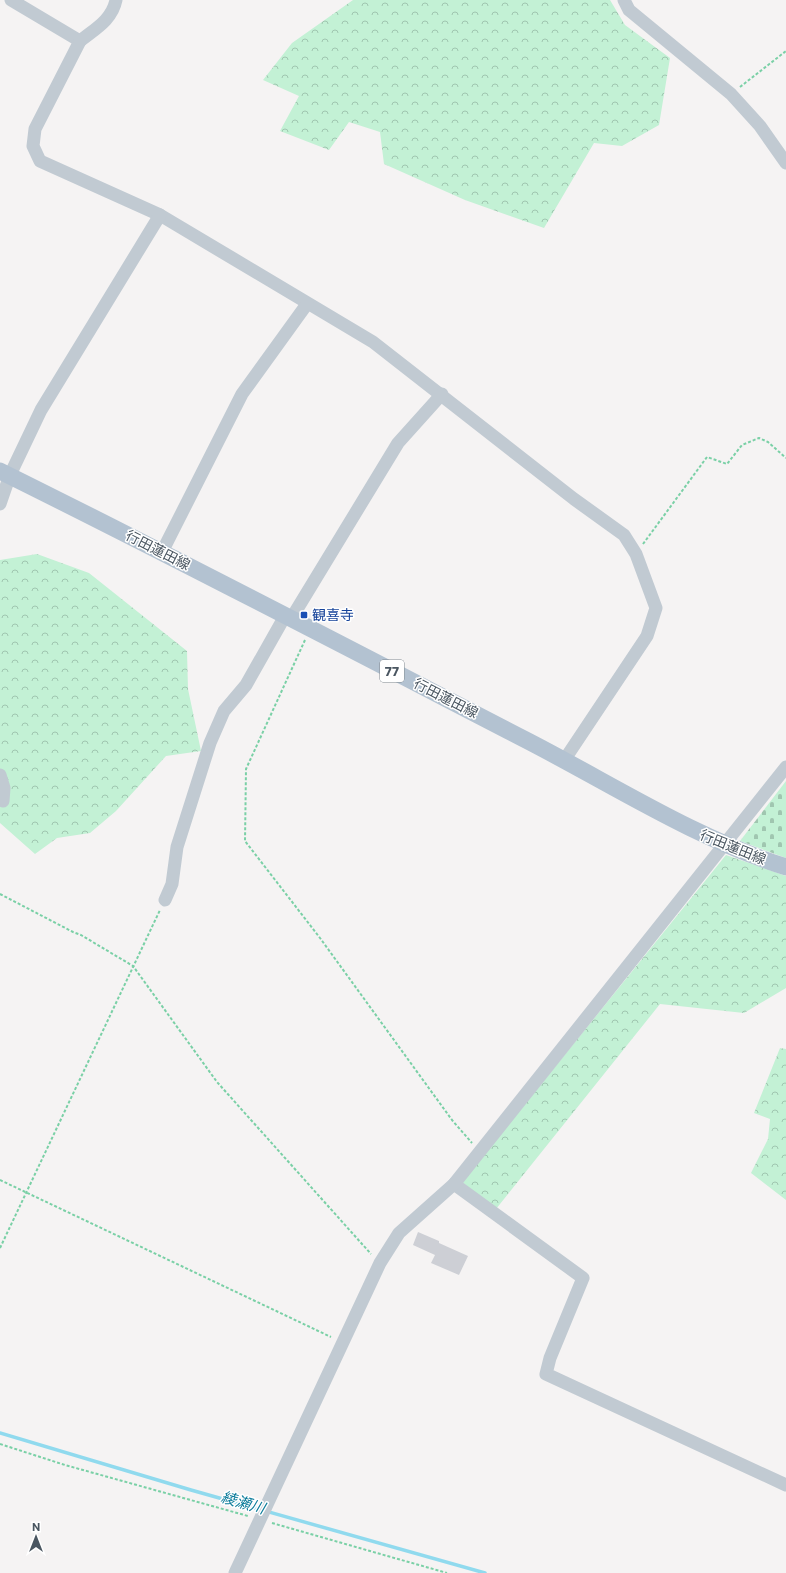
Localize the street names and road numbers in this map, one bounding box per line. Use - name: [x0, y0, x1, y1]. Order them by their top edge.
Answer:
- street label: 行田蓮田線: [123, 526, 193, 573]
- road number: 77: [380, 660, 404, 682]
- street label: 行田蓮田線: [411, 674, 481, 721]
- street label: 行田蓮田線: [698, 826, 769, 868]

